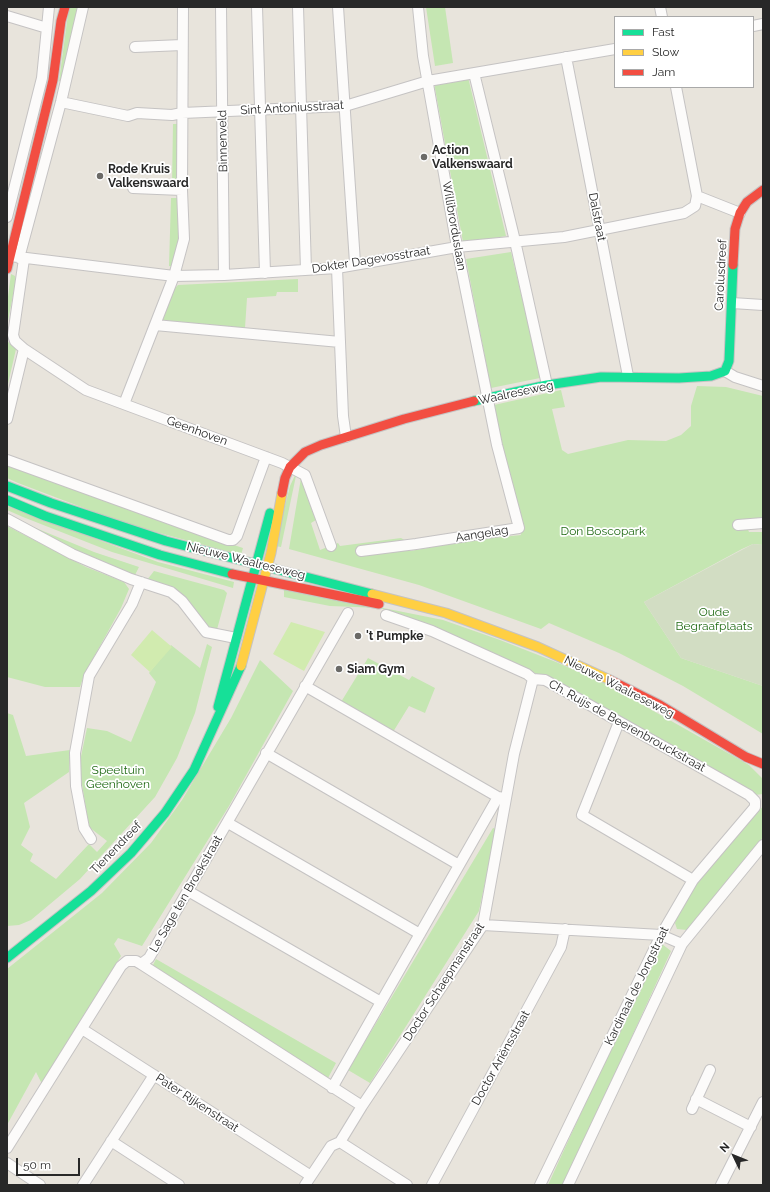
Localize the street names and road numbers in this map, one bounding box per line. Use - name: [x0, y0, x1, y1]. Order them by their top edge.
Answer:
- street label: Sint Antoniusstraat: [240, 98, 344, 118]
- street label: Binnenveld: [215, 110, 231, 172]
- street label: Willibrorduslaan: [439, 180, 469, 272]
- street label: Dalstraat: [585, 191, 609, 243]
- street label: Carolusdreef: [712, 239, 730, 311]
- street label: Dokter Dagevosstraat: [311, 244, 431, 276]
- street label: Waalreseweg: [477, 378, 555, 408]
- street label: Geenhoven: [165, 413, 229, 449]
- street label: Aangelag: [455, 523, 509, 545]
- street label: Nieuwe Waalreseweg: [185, 539, 307, 583]
- street label: Nieuwe Waalreseweg: [562, 653, 676, 721]
- street label: Ch. Ruijs de Beerenbrouckstraat: [546, 677, 708, 775]
- street label: Tienendreef: [87, 819, 145, 877]
- street label: Le Sage ten Broekstraat: [147, 833, 225, 955]
- street label: Doctor Schaepmanstraat: [400, 920, 488, 1044]
- street label: Kardinaal de Jongstraat: [602, 924, 672, 1048]
- street label: Doctor Ariënsstraat: [469, 1008, 533, 1108]
- street label: Pater Rijkenstraat: [153, 1071, 241, 1135]

